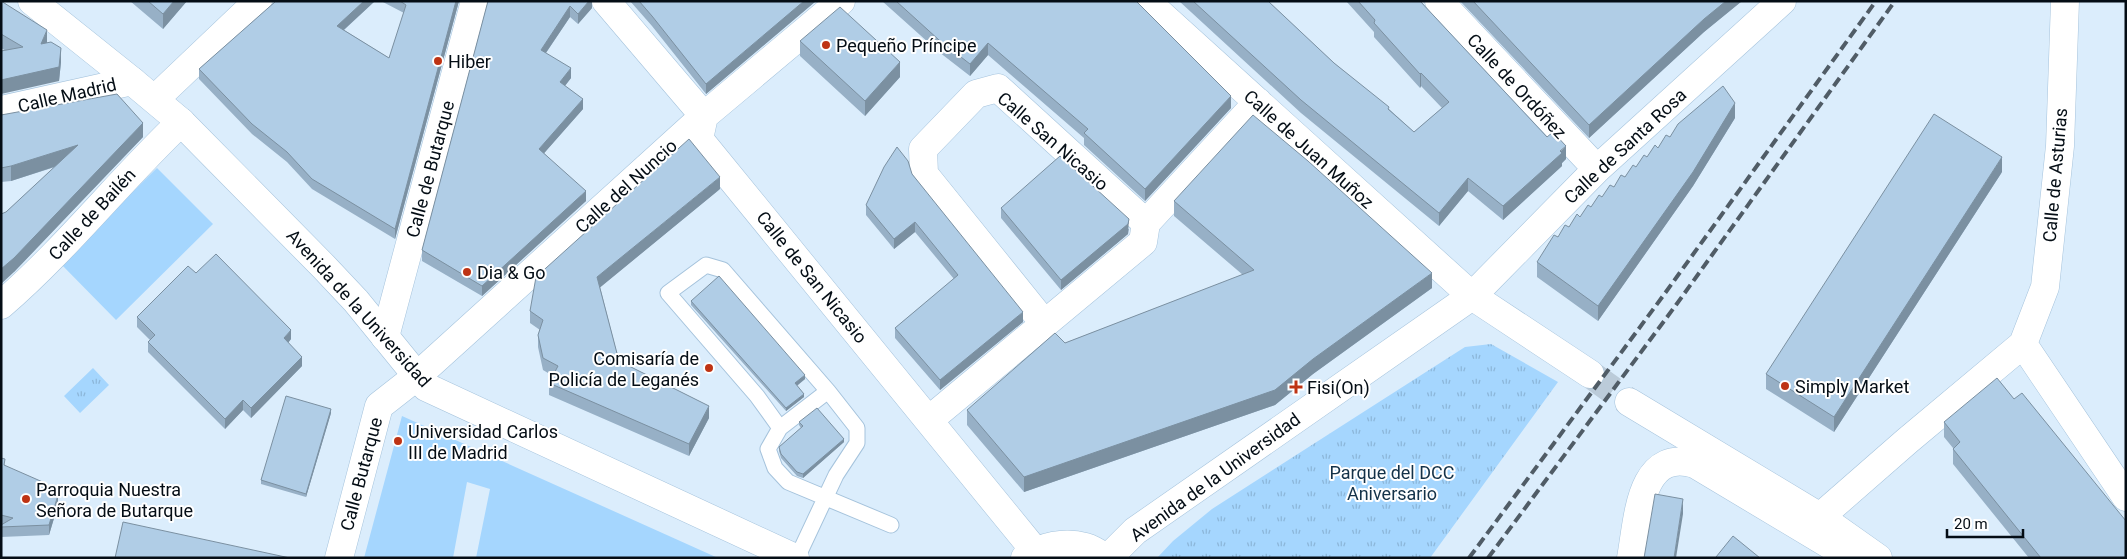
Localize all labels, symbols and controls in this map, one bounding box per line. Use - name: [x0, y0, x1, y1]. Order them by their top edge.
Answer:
- street label: Calle de Ordóñez: [1463, 29, 1571, 143]
- place label: Pequeño Príncipe: [836, 35, 976, 56]
- marker: Pequeño Príncipe: [820, 39, 832, 51]
- place label: Hiber: [448, 51, 491, 72]
- marker: Hiber: [432, 55, 444, 67]
- street label: Calle Madrid: [16, 73, 118, 117]
- street label: Calle de Santa Rosa: [1560, 84, 1690, 208]
- street label: Calle de Juan Muñoz: [1240, 85, 1378, 213]
- street label: Calle San Nicasio: [993, 87, 1113, 195]
- street label: Calle de Butarque: [402, 98, 458, 240]
- street label: Calle de Asturias: [2039, 107, 2071, 243]
- street label: Calle del Nuncio: [571, 135, 681, 237]
- street label: Calle de Bailén: [44, 164, 140, 264]
- street label: Calle de San Nicasio: [752, 207, 872, 347]
- street label: Avenida de la Universidad: [283, 225, 435, 391]
- place label: Dia & Go: [477, 262, 546, 283]
- marker: Dia & Go: [461, 266, 473, 278]
- place label: Comisaría de Policía de Leganés: [549, 348, 699, 390]
- marker: Comisaría de Policía de Leganés: [703, 362, 715, 374]
- place label: Simply Market: [1795, 376, 1909, 397]
- place label: Fisi(On): [1307, 377, 1370, 399]
- marker: Fisi(On): [1289, 380, 1303, 394]
- marker: Simply Market: [1779, 380, 1791, 392]
- street label: Avenida de la Universidad: [1126, 408, 1304, 546]
- street label: Calle Butarque: [336, 415, 386, 533]
- place label: Universidad Carlos III de Madrid: [408, 421, 558, 463]
- marker: Universidad Carlos III de Madrid: [392, 435, 404, 447]
- park label: Parque del DCC Aniversario: [1330, 462, 1454, 504]
- place label: Parroquia Nuestra Señora de Butarque: [36, 479, 193, 521]
- marker: Parroquia Nuestra Señora de Butarque: [20, 493, 32, 505]
- scale bar: [1947, 506, 2023, 538]
- text: 20 m: [1954, 515, 1988, 533]

